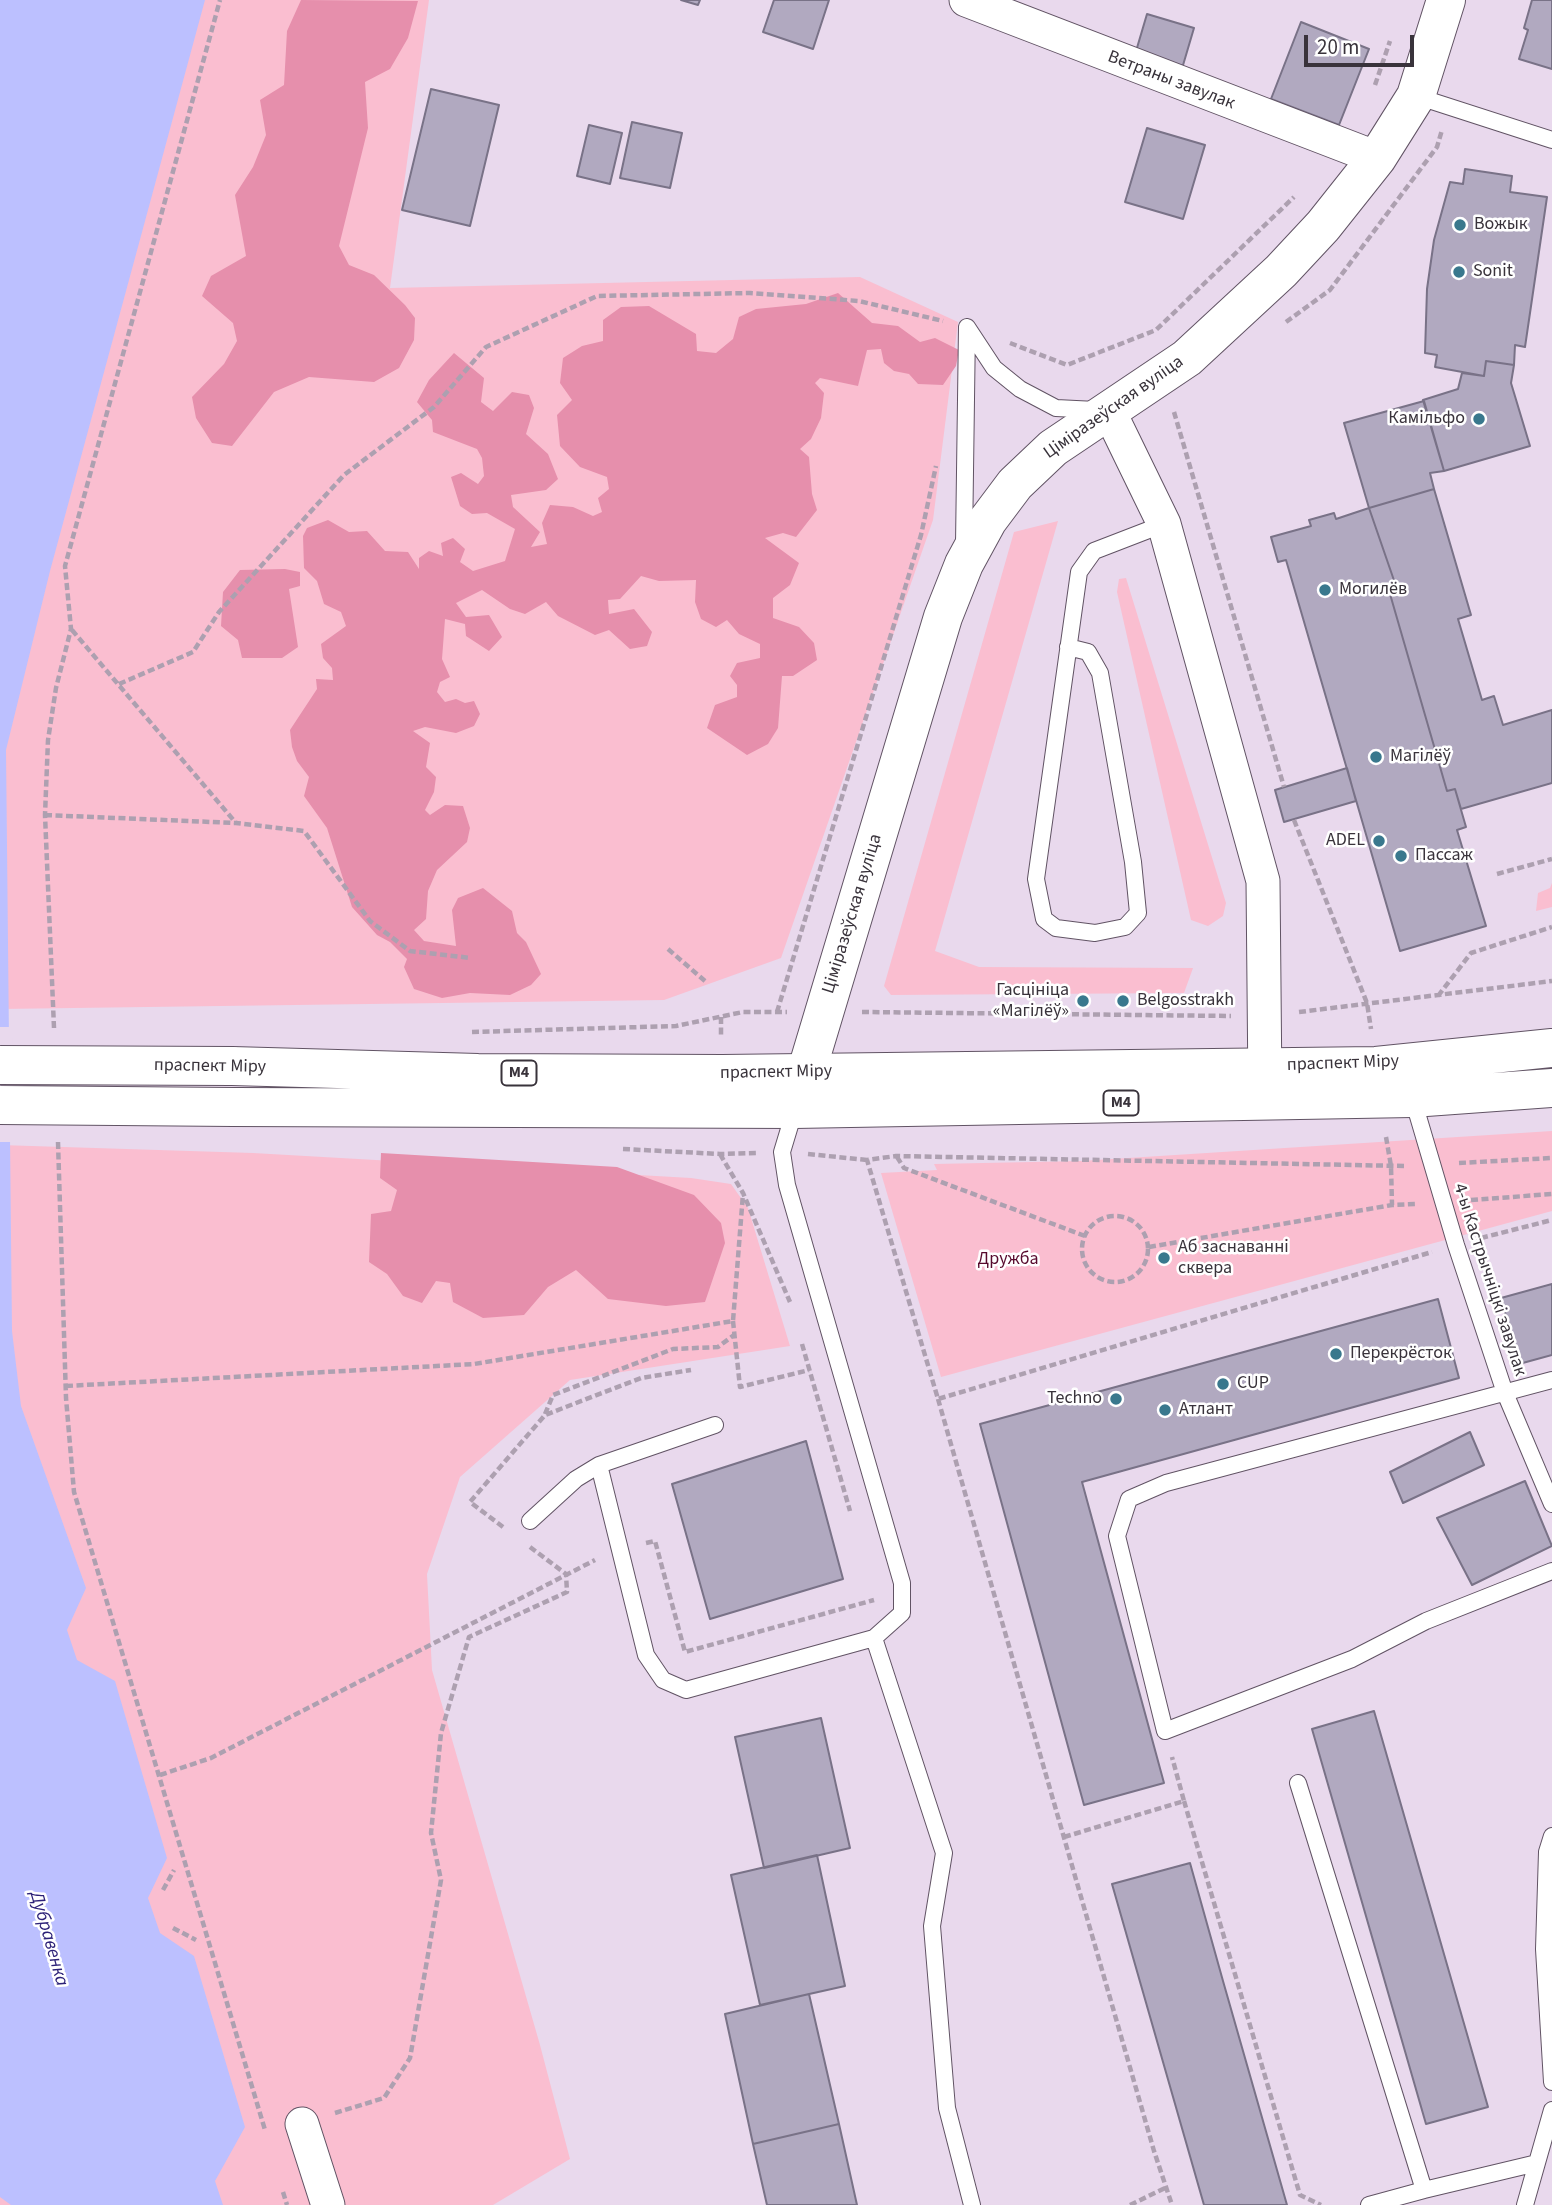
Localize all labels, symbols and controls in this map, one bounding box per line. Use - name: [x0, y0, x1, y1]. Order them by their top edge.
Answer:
- scale bar: [1307, 21, 1417, 65]
- text: 20 m: [1317, 32, 1359, 62]
- street label: Ветраны завулак: [1104, 47, 1238, 115]
- place label: Вожык: [1474, 214, 1528, 236]
- marker: Вожык: [1452, 217, 1468, 233]
- place label: Sonit: [1473, 261, 1513, 283]
- marker: Sonit: [1451, 264, 1467, 280]
- street label: Ціміразеўская вуліца: [1040, 352, 1188, 464]
- place label: Камільфо: [1388, 408, 1465, 430]
- marker: Камільфо: [1471, 411, 1487, 427]
- place label: Могилёв: [1339, 579, 1407, 601]
- marker: Могилёв: [1317, 582, 1333, 598]
- place label: Магілёў: [1390, 746, 1451, 768]
- marker: Магілёў: [1368, 749, 1384, 765]
- place label: ADEL: [1326, 830, 1365, 852]
- street label: Ціміразеўская вуліца: [818, 832, 888, 996]
- marker: ADEL: [1371, 833, 1387, 849]
- place label: Пассаж: [1415, 845, 1473, 867]
- marker: Пассаж: [1393, 848, 1409, 864]
- place label: Гасцініца «Магілёў»: [993, 980, 1069, 1023]
- place label: Belgosstrakh: [1137, 990, 1234, 1012]
- marker: Гасцініца «Магілёў»: [1075, 993, 1091, 1009]
- marker: Belgosstrakh: [1115, 993, 1131, 1009]
- street label: праспект Міру: [1287, 1051, 1399, 1077]
- street label: праспект Міру: [154, 1055, 266, 1079]
- road number: М4: [502, 1060, 536, 1086]
- street label: праспект Міру: [720, 1061, 832, 1085]
- road number: М4: [1104, 1091, 1138, 1116]
- street label: 4-ы Кастрычніцкі завулак: [1448, 1181, 1530, 1379]
- place label: Аб заснаванні сквера: [1178, 1237, 1289, 1280]
- park label: Дружба: [978, 1249, 1038, 1271]
- marker: Аб заснаванні сквера: [1156, 1250, 1172, 1266]
- place label: Перекрёсток: [1350, 1343, 1452, 1365]
- marker: Перекрёсток: [1328, 1346, 1344, 1362]
- place label: CUP: [1237, 1373, 1269, 1395]
- marker: CUP: [1215, 1376, 1231, 1392]
- place label: Techno: [1047, 1388, 1102, 1410]
- marker: Techno: [1108, 1391, 1124, 1407]
- place label: Атлант: [1179, 1399, 1233, 1421]
- marker: Атлант: [1157, 1402, 1173, 1418]
- water label: Дубравенка: [24, 1889, 72, 1989]

